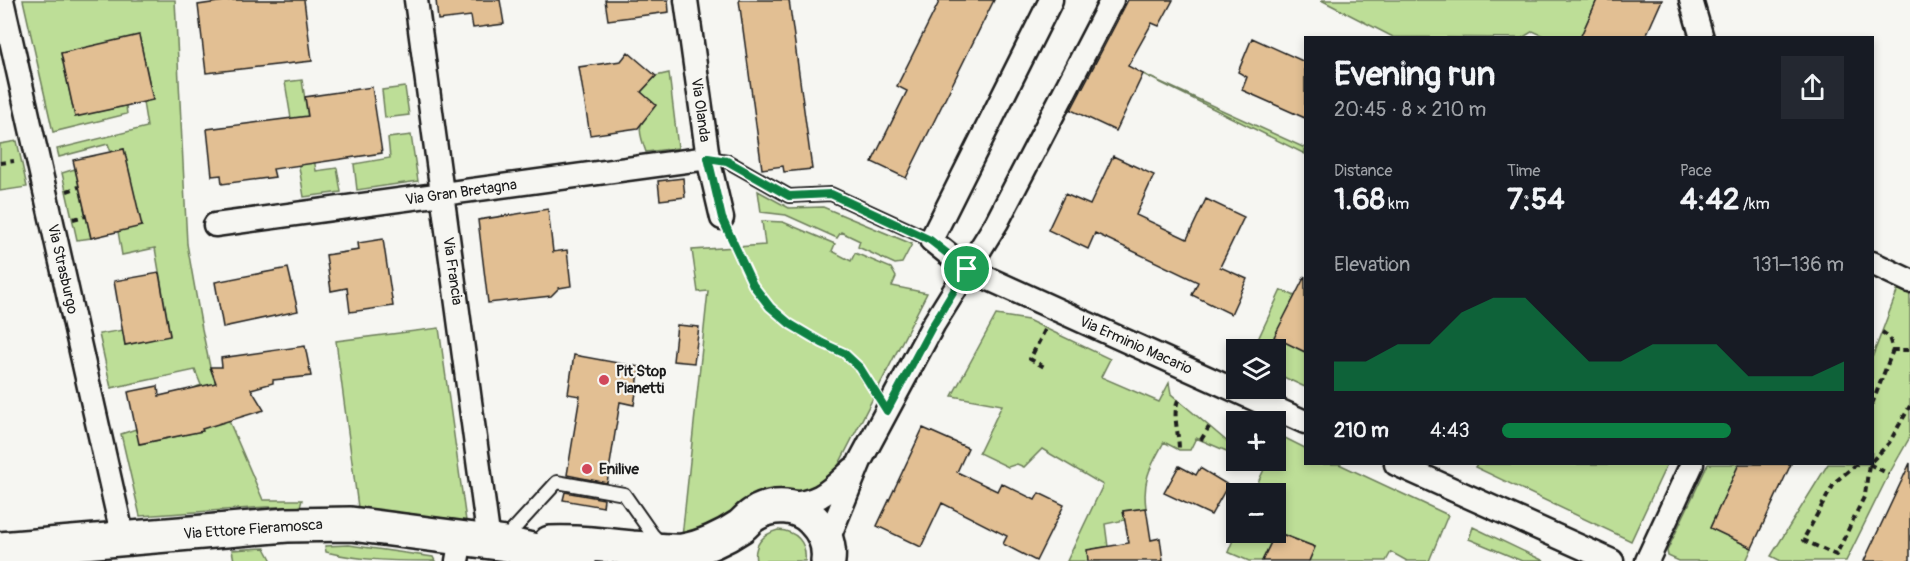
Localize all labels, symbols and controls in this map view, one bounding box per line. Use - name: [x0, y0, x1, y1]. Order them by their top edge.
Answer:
- text: Evening run: [1334, 54, 1495, 95]
- button: share: [1781, 56, 1844, 119]
- street label: Via Olanda: [687, 77, 714, 143]
- text: 20:45 · 8 × 210 m: [1334, 97, 1486, 122]
- text: Distance: [1334, 161, 1393, 181]
- text: Time: [1507, 161, 1540, 181]
- text: Pace: [1680, 161, 1712, 181]
- street label: Via Gran Bretagna: [404, 175, 518, 210]
- text: 1.68: [1334, 181, 1385, 218]
- text: 7:54: [1507, 181, 1565, 218]
- text: 4:42: [1680, 181, 1740, 218]
- text: km: [1385, 194, 1409, 214]
- text: /km: [1740, 194, 1770, 214]
- street label: Via Strasburgo: [43, 222, 82, 316]
- street label: Via Francia: [438, 236, 467, 306]
- pin: [941, 243, 992, 294]
- icon: arrive: [950, 252, 983, 285]
- text: Elevation: [1334, 252, 1410, 277]
- text: 131–136 m: [1753, 252, 1844, 277]
- street label: Via Erminio Macario: [1076, 312, 1195, 379]
- map controls: [1226, 339, 1286, 543]
- button: layers: [1226, 339, 1286, 399]
- place label: Pit Stop Pianetti: [616, 362, 666, 398]
- marker: Pit Stop Pianetti: [597, 373, 611, 387]
- button: +: [1226, 411, 1286, 471]
- text: 210 m: [1334, 418, 1389, 443]
- text: 4:43: [1430, 418, 1470, 443]
- place label: Enilive: [599, 460, 639, 479]
- marker: Enilive: [580, 462, 594, 476]
- button: −: [1226, 483, 1286, 543]
- street label: Via Ettore Fieramosca: [183, 515, 323, 544]

